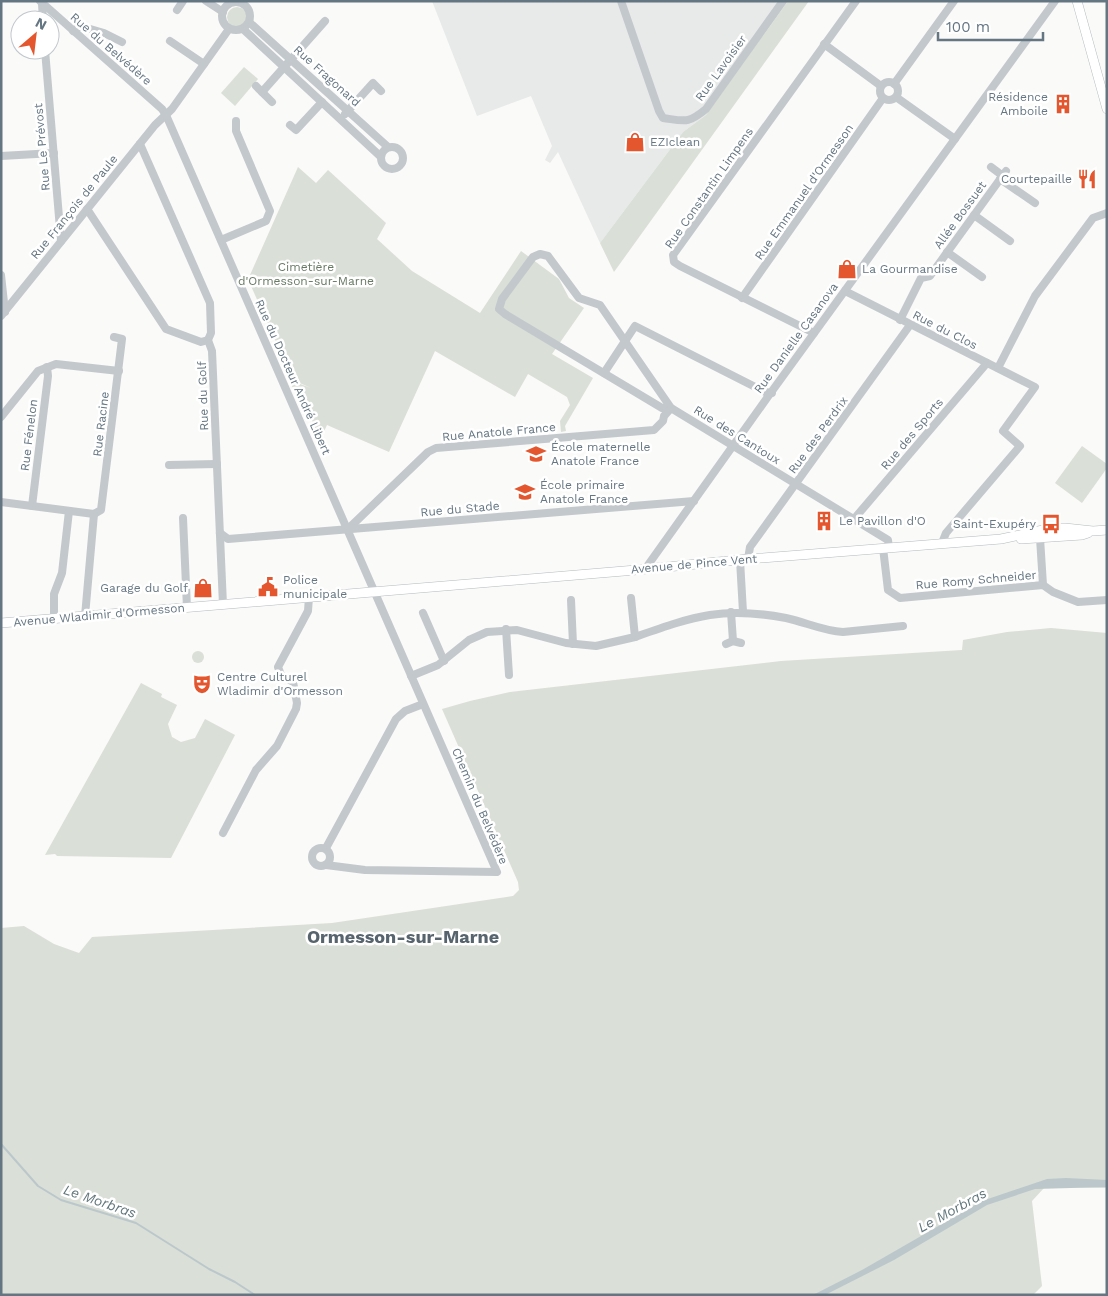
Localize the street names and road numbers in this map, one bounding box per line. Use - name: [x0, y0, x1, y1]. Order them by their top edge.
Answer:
- street label: Rue du Belvédère: [68, 10, 154, 88]
- street label: Rue Lavoisier: [692, 32, 750, 104]
- street label: Rue Fragonard: [291, 42, 363, 110]
- street label: Rue Le Prévost: [31, 103, 53, 191]
- street label: Rue Emmanuel d'Ormesson: [752, 121, 856, 263]
- street label: Rue Constantin Limpens: [662, 125, 756, 251]
- street label: Rue François de Paule: [28, 152, 120, 262]
- street label: Allée Bossuet: [931, 178, 989, 252]
- street label: Rue Danielle Casanova: [751, 280, 841, 396]
- street label: Rue du Docteur André Libert: [252, 297, 334, 457]
- street label: Rue du Clos: [910, 308, 980, 352]
- street label: Rue du Golf: [195, 361, 211, 431]
- street label: Rue Racine: [90, 391, 112, 457]
- street label: Rue des Perdrix: [785, 394, 851, 476]
- street label: Rue des Sports: [878, 395, 946, 473]
- street label: Rue Fénelon: [18, 398, 40, 472]
- street label: Rue des Cantoux: [691, 403, 783, 467]
- street label: Rue Anatole France: [442, 420, 556, 444]
- street label: Rue du Stade: [420, 499, 500, 519]
- street label: Avenue de Pince Vent: [630, 551, 758, 577]
- street label: Rue Romy Schneider: [915, 568, 1037, 592]
- street label: Avenue Wladimir d'Ormesson: [13, 601, 185, 629]
- street label: Chemin du Belvédère: [449, 746, 511, 866]

